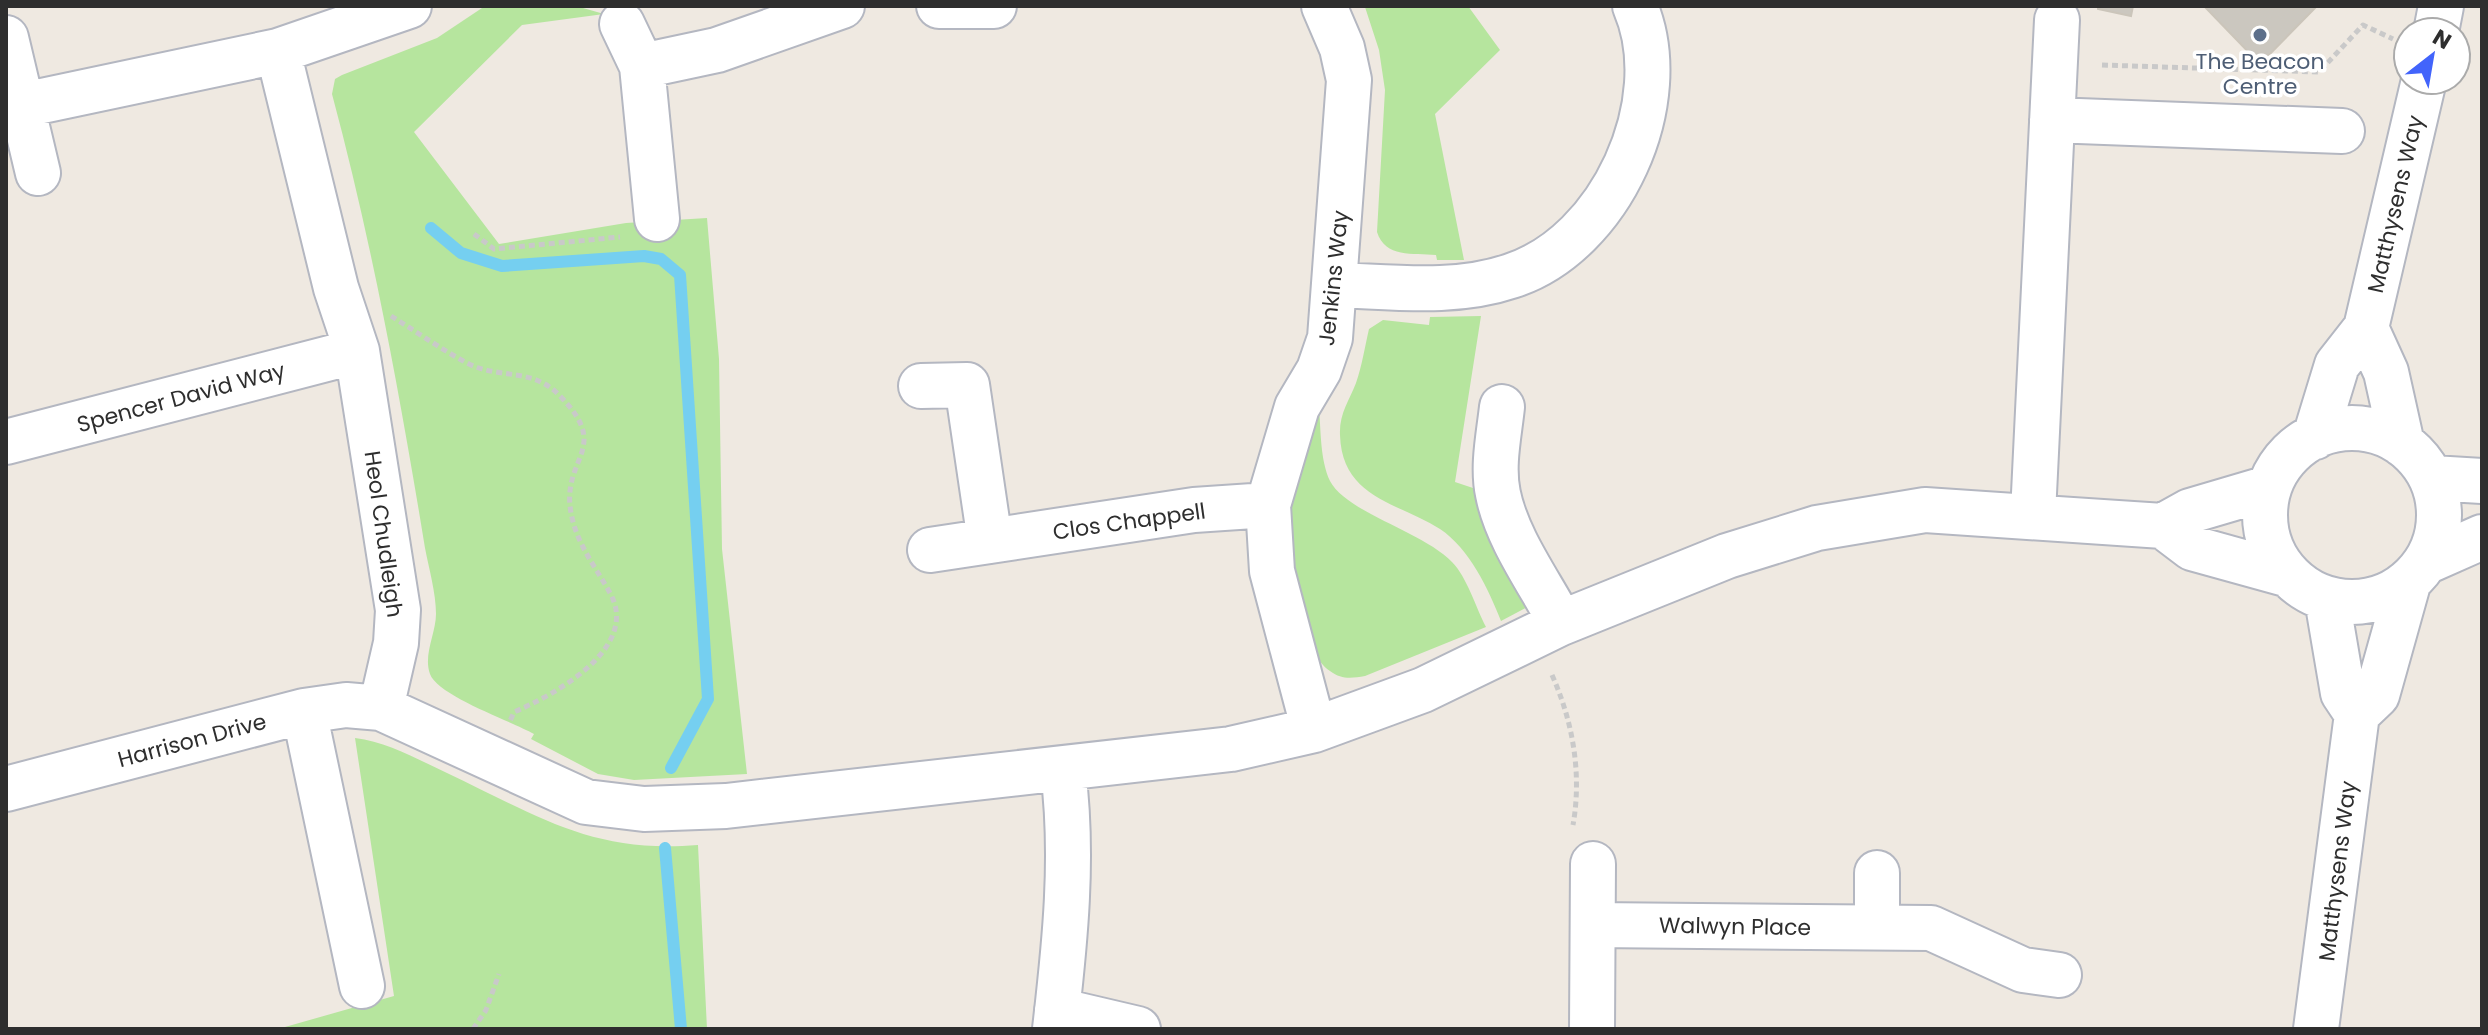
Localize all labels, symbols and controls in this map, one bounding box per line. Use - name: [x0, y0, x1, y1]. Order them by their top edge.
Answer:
- north arrow: [2392, 16, 2472, 96]
- text: N: [2427, 22, 2457, 57]
- marker: The Beacon Centre: [2251, 26, 2269, 44]
- place label: The Beacon Centre: [2195, 46, 2325, 102]
- street label: Matthysens Way: [2360, 112, 2431, 296]
- street label: Jenkins Way: [1311, 208, 1356, 347]
- street label: Spencer David Way: [74, 355, 289, 440]
- street label: Heol Chudleigh: [356, 449, 411, 619]
- street label: Clos Chappell: [1051, 495, 1207, 548]
- street label: Harrison Drive: [114, 706, 270, 775]
- street label: Matthysens Way: [2311, 778, 2364, 963]
- street label: Walwyn Place: [1659, 910, 1811, 943]

